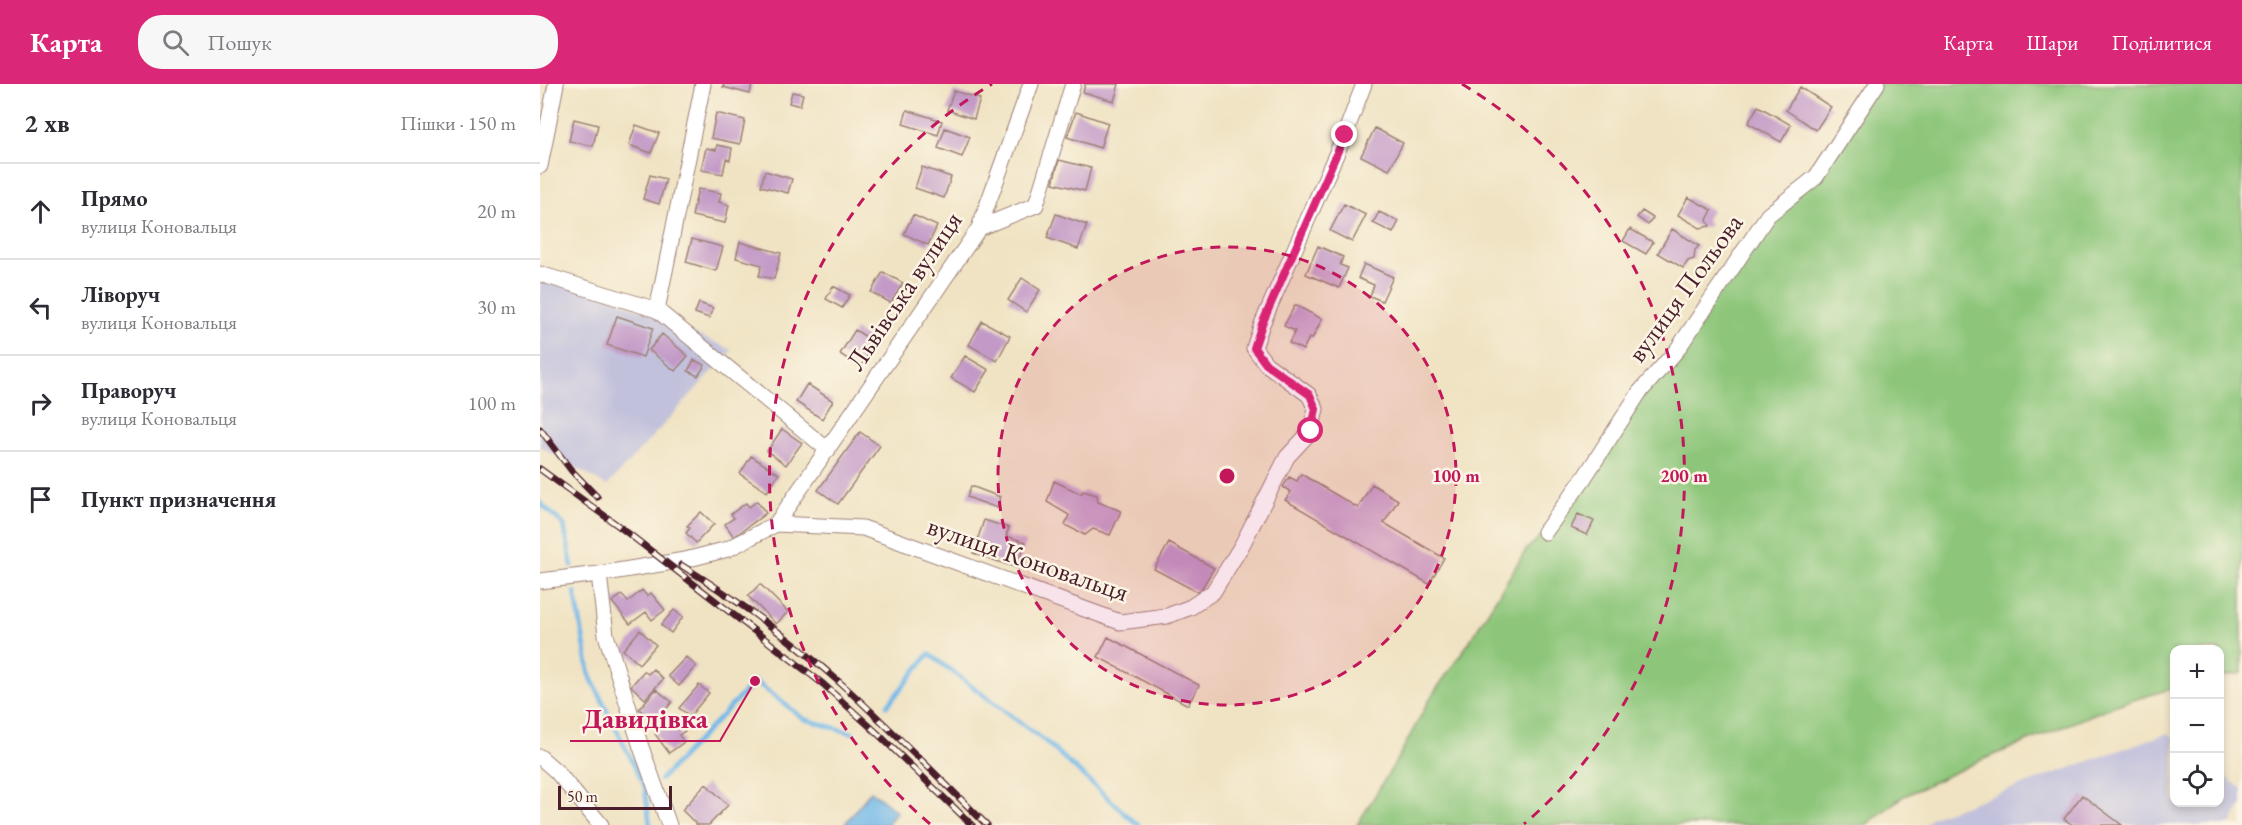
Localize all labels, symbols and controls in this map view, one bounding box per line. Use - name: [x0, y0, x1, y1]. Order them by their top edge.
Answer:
- search box: [138, 15, 558, 69]
- text: Карта: [30, 24, 102, 60]
- icon: search: [159, 26, 192, 59]
- text: Пошук: [207, 28, 272, 57]
- text: Карта: [1943, 29, 1993, 56]
- text: Шари: [2026, 29, 2078, 56]
- text: Поділитися: [2111, 29, 2212, 56]
- text: 2 хв: [24, 106, 70, 140]
- text: Пішки · 150 m: [400, 110, 516, 136]
- route end: [1331, 121, 1357, 147]
- text: Прямо: [81, 184, 148, 213]
- icon: ahead: [24, 195, 57, 228]
- text: 20 m: [477, 198, 516, 224]
- street label: Львівська вулиця: [838, 205, 970, 377]
- street label: вулиця Польова: [1619, 206, 1750, 369]
- text: вулиця Коновальця: [81, 213, 237, 239]
- text: Ліворуч: [81, 280, 160, 309]
- icon: left: [24, 291, 57, 324]
- text: 30 m: [477, 294, 516, 320]
- text: вулиця Коновальця: [81, 309, 237, 335]
- text: Праворуч: [81, 376, 177, 405]
- icon: right: [24, 387, 57, 420]
- text: 100 m: [468, 390, 516, 416]
- text: вулиця Коновальця: [81, 405, 237, 431]
- route start: [1297, 417, 1323, 443]
- text: 100 m: [1432, 464, 1480, 487]
- text: 200 m: [1660, 464, 1708, 487]
- centre of rings: [1217, 466, 1237, 486]
- icon: arrive: [24, 483, 57, 516]
- text: Пункт призначення: [81, 485, 276, 514]
- street label: вулиця Коновальця: [923, 508, 1133, 609]
- map controls: [2170, 645, 2224, 807]
- button: +: [2170, 645, 2224, 699]
- callout: Давидівка: [570, 695, 720, 741]
- button: −: [2170, 699, 2224, 753]
- text: Давидівка: [582, 700, 709, 736]
- button: locate: [2170, 753, 2224, 807]
- scale bar: [558, 783, 672, 810]
- text: 50 m: [567, 786, 598, 807]

